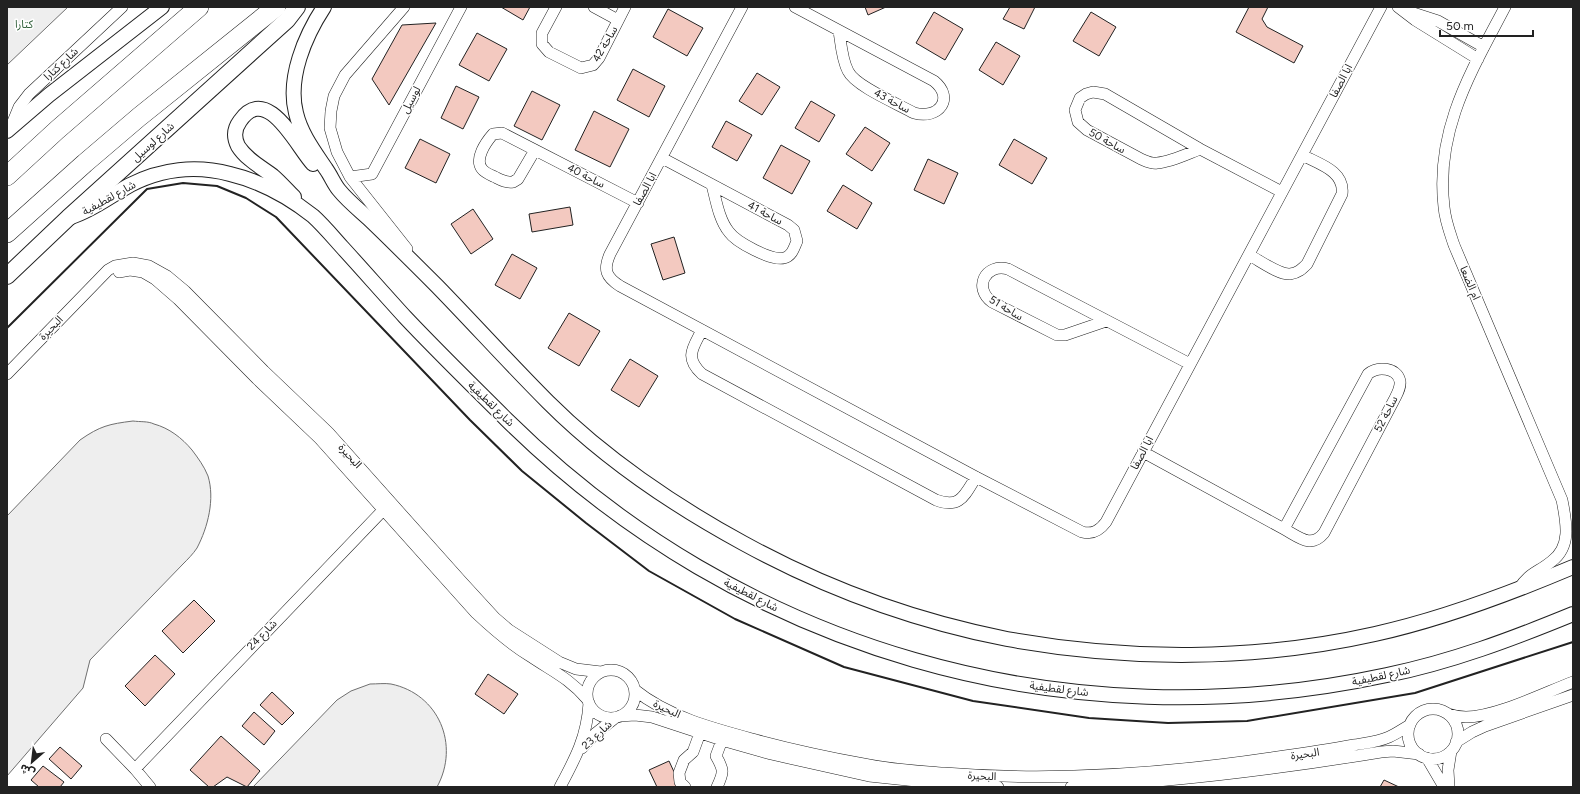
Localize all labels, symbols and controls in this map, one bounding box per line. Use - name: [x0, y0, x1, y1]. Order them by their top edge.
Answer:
- scale bar: [1440, 12, 1533, 38]
- park label: كتارا: [15, 18, 34, 31]
- text: 50 m: [1446, 19, 1474, 33]
- street label: ساحة 42: [590, 23, 621, 64]
- street label: شارع كتارا: [41, 45, 82, 84]
- street label: ابا الصفا: [1327, 62, 1355, 100]
- street label: لوسيل: [398, 84, 424, 116]
- street label: ساحة 43: [872, 86, 913, 116]
- street label: شارع لوسيل: [129, 119, 178, 165]
- street label: ساحة 50: [1086, 126, 1128, 157]
- street label: ساحة 40: [565, 161, 607, 191]
- street label: ابا الصفا: [631, 170, 659, 208]
- street label: شارع لقطيفية: [80, 178, 139, 219]
- street label: ساحة 41: [745, 198, 785, 228]
- street label: ام الضعا: [1456, 264, 1483, 302]
- street label: ساحة 51: [987, 293, 1026, 323]
- street label: البحيرة: [36, 313, 66, 343]
- street label: شارع لقطيفية: [464, 379, 517, 430]
- street label: ساحة 52: [1371, 393, 1401, 434]
- street label: ابا الصفا: [1128, 434, 1156, 472]
- street label: البحيرة: [336, 441, 364, 471]
- street label: شارع لقطيفية: [721, 576, 781, 615]
- street label: شارع 24: [244, 617, 281, 654]
- street label: شارع لقطيفية: [1351, 663, 1412, 689]
- street label: شارع لقطيفية: [1029, 679, 1090, 700]
- street label: البحيرة: [651, 697, 683, 721]
- street label: شارع 23: [579, 718, 616, 753]
- north arrow: [12, 742, 52, 782]
- street label: البحيرة: [1290, 746, 1320, 762]
- text: ش: [18, 761, 37, 780]
- street label: البحيرة: [967, 769, 997, 783]

